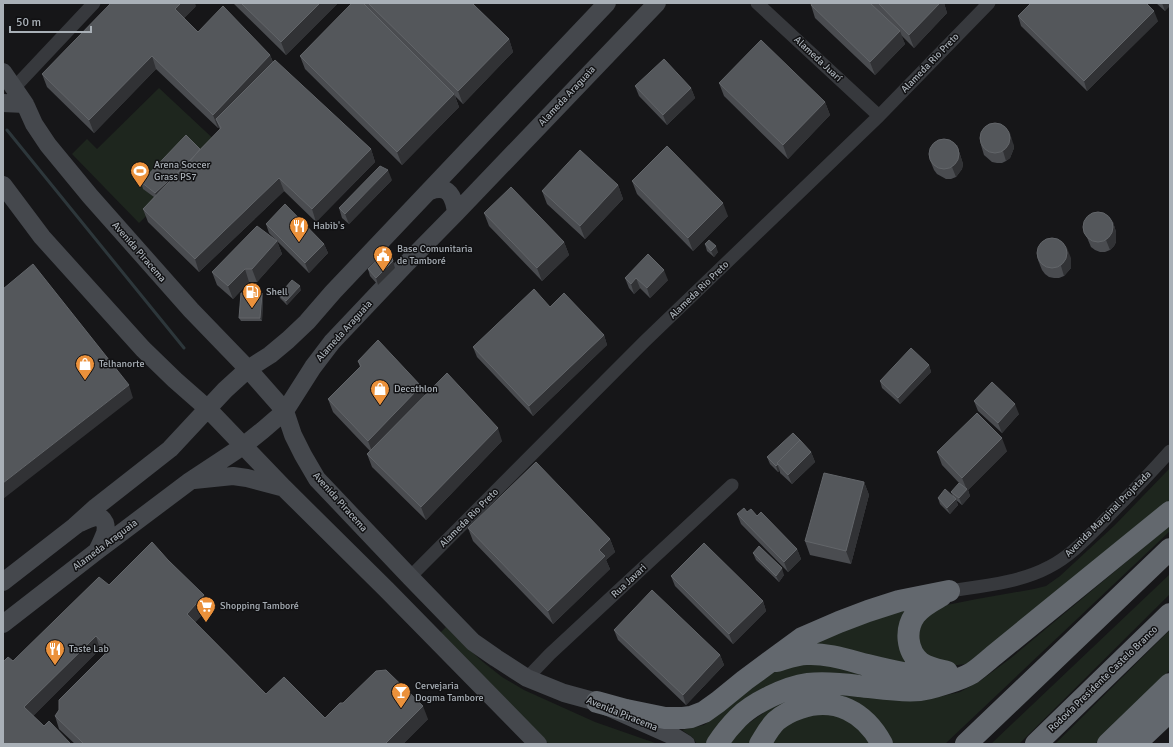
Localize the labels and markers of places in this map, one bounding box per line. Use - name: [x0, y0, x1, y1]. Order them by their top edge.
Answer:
- place label: Arena Soccer Grass PS7: [154, 159, 210, 183]
- sports icon: Arena Soccer Grass PS7: [129, 160, 151, 188]
- restaurant icon: Habib's: [288, 215, 310, 243]
- place label: Habib's: [313, 220, 345, 232]
- place label: Base Comunitaria de Tamboré: [397, 243, 473, 267]
- public building icon: Base Comunitaria de Tamboré: [372, 244, 394, 272]
- fuel station icon: Shell: [241, 281, 263, 309]
- place label: Shell: [266, 286, 288, 298]
- shop icon: Telhanorte: [74, 353, 96, 381]
- place label: Telhanorte: [99, 358, 145, 370]
- shop icon: Decathlon: [369, 378, 391, 406]
- place label: Decathlon: [394, 383, 438, 395]
- supermarket icon: Shopping Tamboré: [195, 595, 217, 623]
- place label: Shopping Tamboré: [220, 600, 299, 612]
- restaurant icon: Taste Lab: [44, 638, 66, 666]
- place label: Taste Lab: [69, 643, 109, 655]
- place label: Cervejaria Dogma Tambore: [415, 680, 483, 704]
- bar icon: Cervejaria Dogma Tambore: [390, 681, 412, 709]

